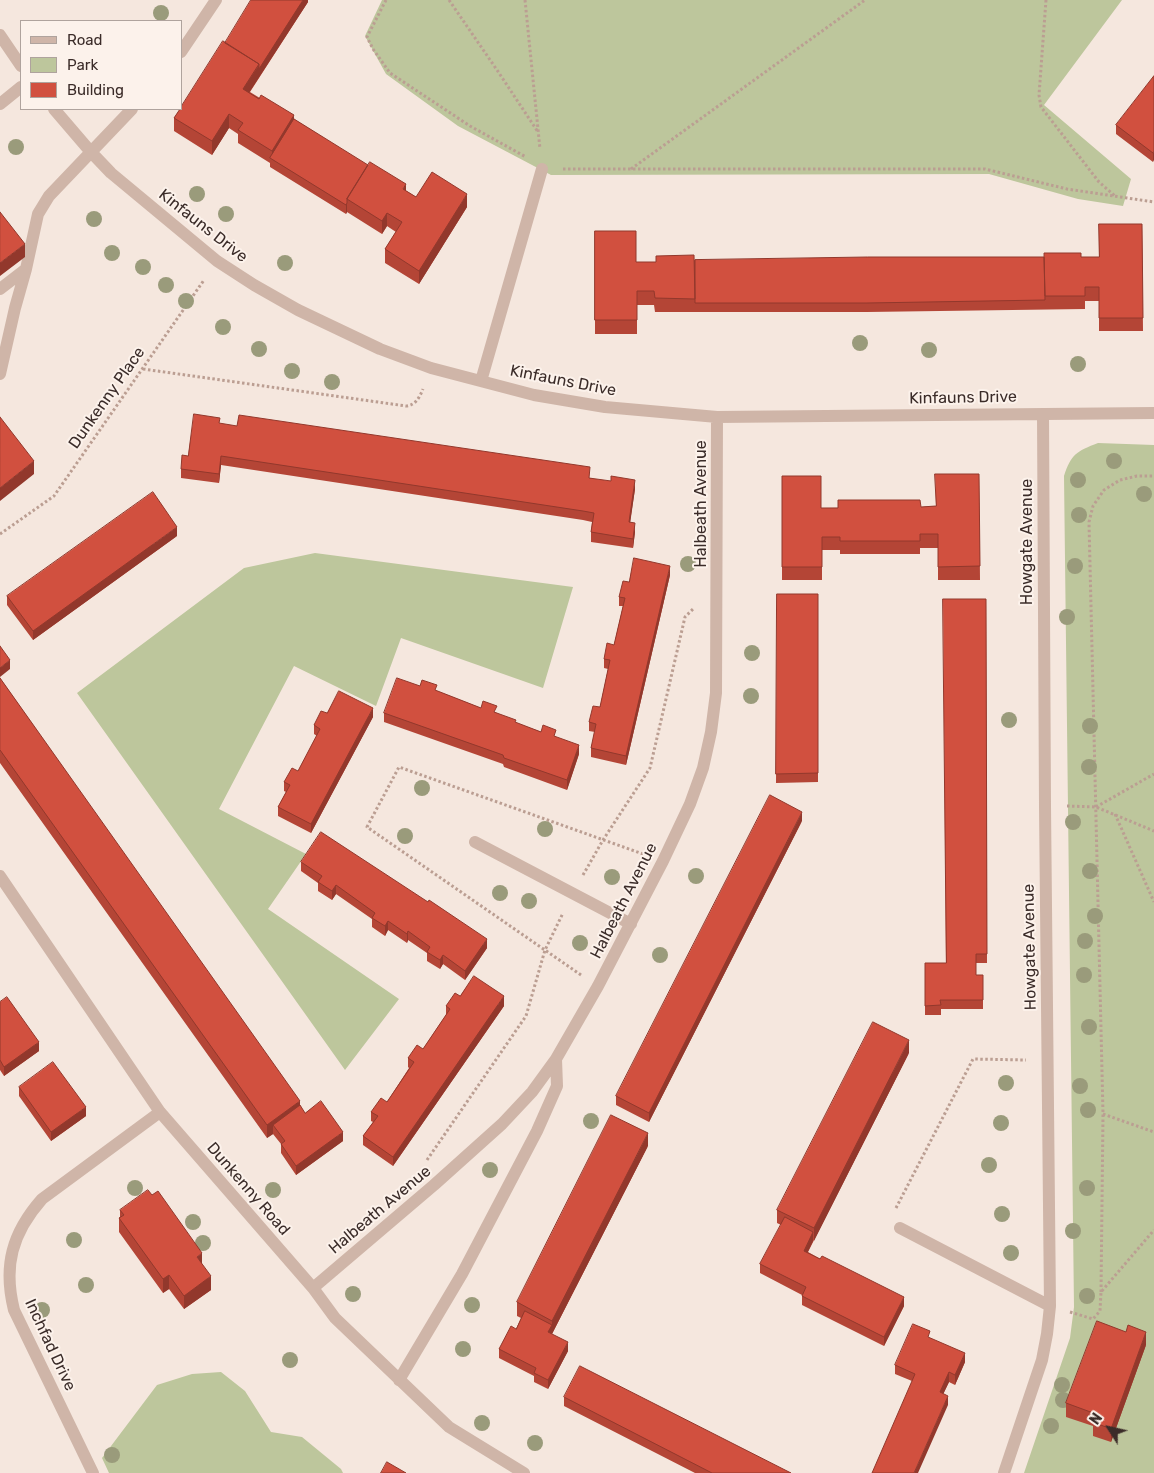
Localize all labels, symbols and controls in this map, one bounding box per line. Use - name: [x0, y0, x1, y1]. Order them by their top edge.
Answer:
- legend: [20, 20, 182, 110]
- text: Road: [67, 31, 103, 49]
- text: Park: [67, 56, 98, 74]
- text: Building: [67, 81, 124, 99]
- street label: Kinfauns Drive: [155, 185, 251, 267]
- street label: Dunkenny Place: [65, 343, 149, 453]
- street label: Kinfauns Drive: [508, 361, 618, 401]
- street label: Kinfauns Drive: [909, 387, 1017, 409]
- street label: Halbeath Avenue: [691, 440, 711, 568]
- street label: Howgate Avenue: [1017, 479, 1037, 605]
- street label: Halbeath Avenue: [587, 840, 661, 962]
- street label: Howgate Avenue: [1019, 884, 1041, 1010]
- street label: Dunkenny Road: [202, 1139, 294, 1239]
- street label: Halbeath Avenue: [325, 1162, 435, 1258]
- street label: Inchfad Drive: [20, 1296, 80, 1394]
- north arrow: [1084, 1403, 1134, 1453]
- text: N: [1086, 1410, 1106, 1428]

